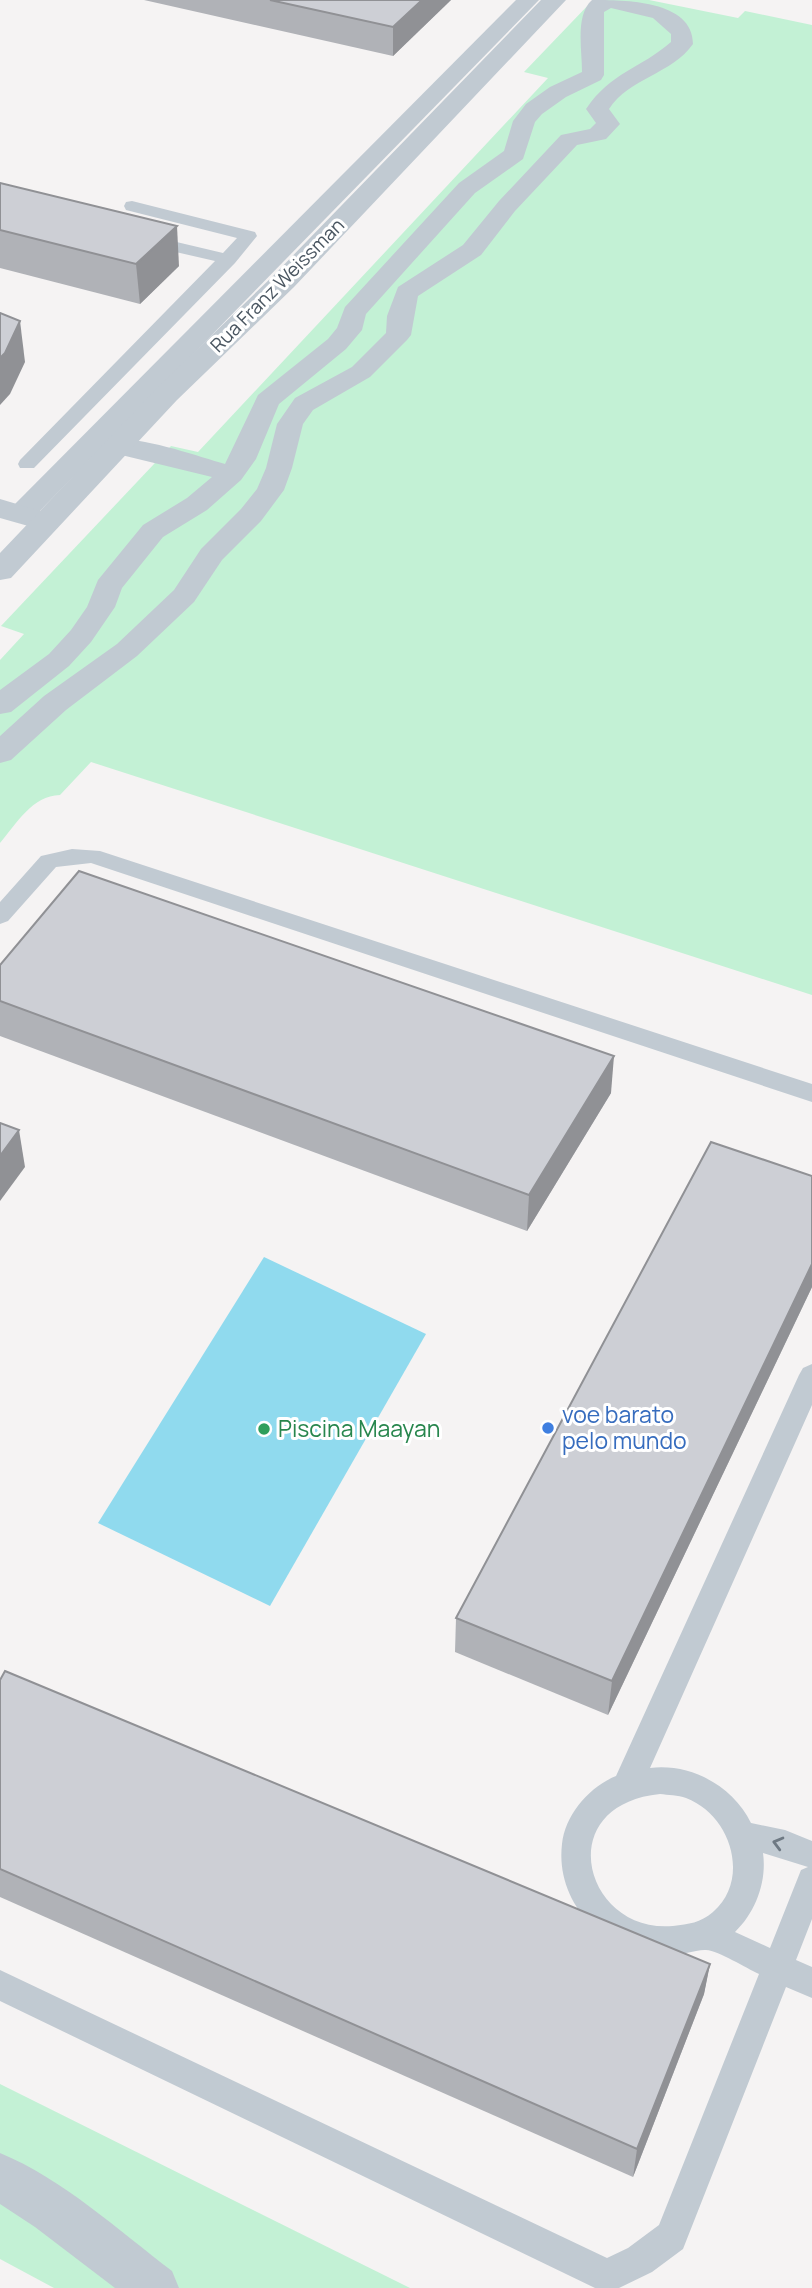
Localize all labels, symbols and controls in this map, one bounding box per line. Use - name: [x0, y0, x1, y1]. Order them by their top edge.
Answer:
- street label: Rua Franz Weissman: [204, 212, 350, 358]
- place label: voe barato pelo mundo: [562, 1398, 687, 1456]
- place label: Piscina Maayan: [278, 1412, 440, 1444]
- marker: voe barato pelo mundo: [540, 1420, 556, 1436]
- marker: Piscina Maayan: [256, 1421, 272, 1437]
- one-way arrow: [773, 1837, 785, 1851]

